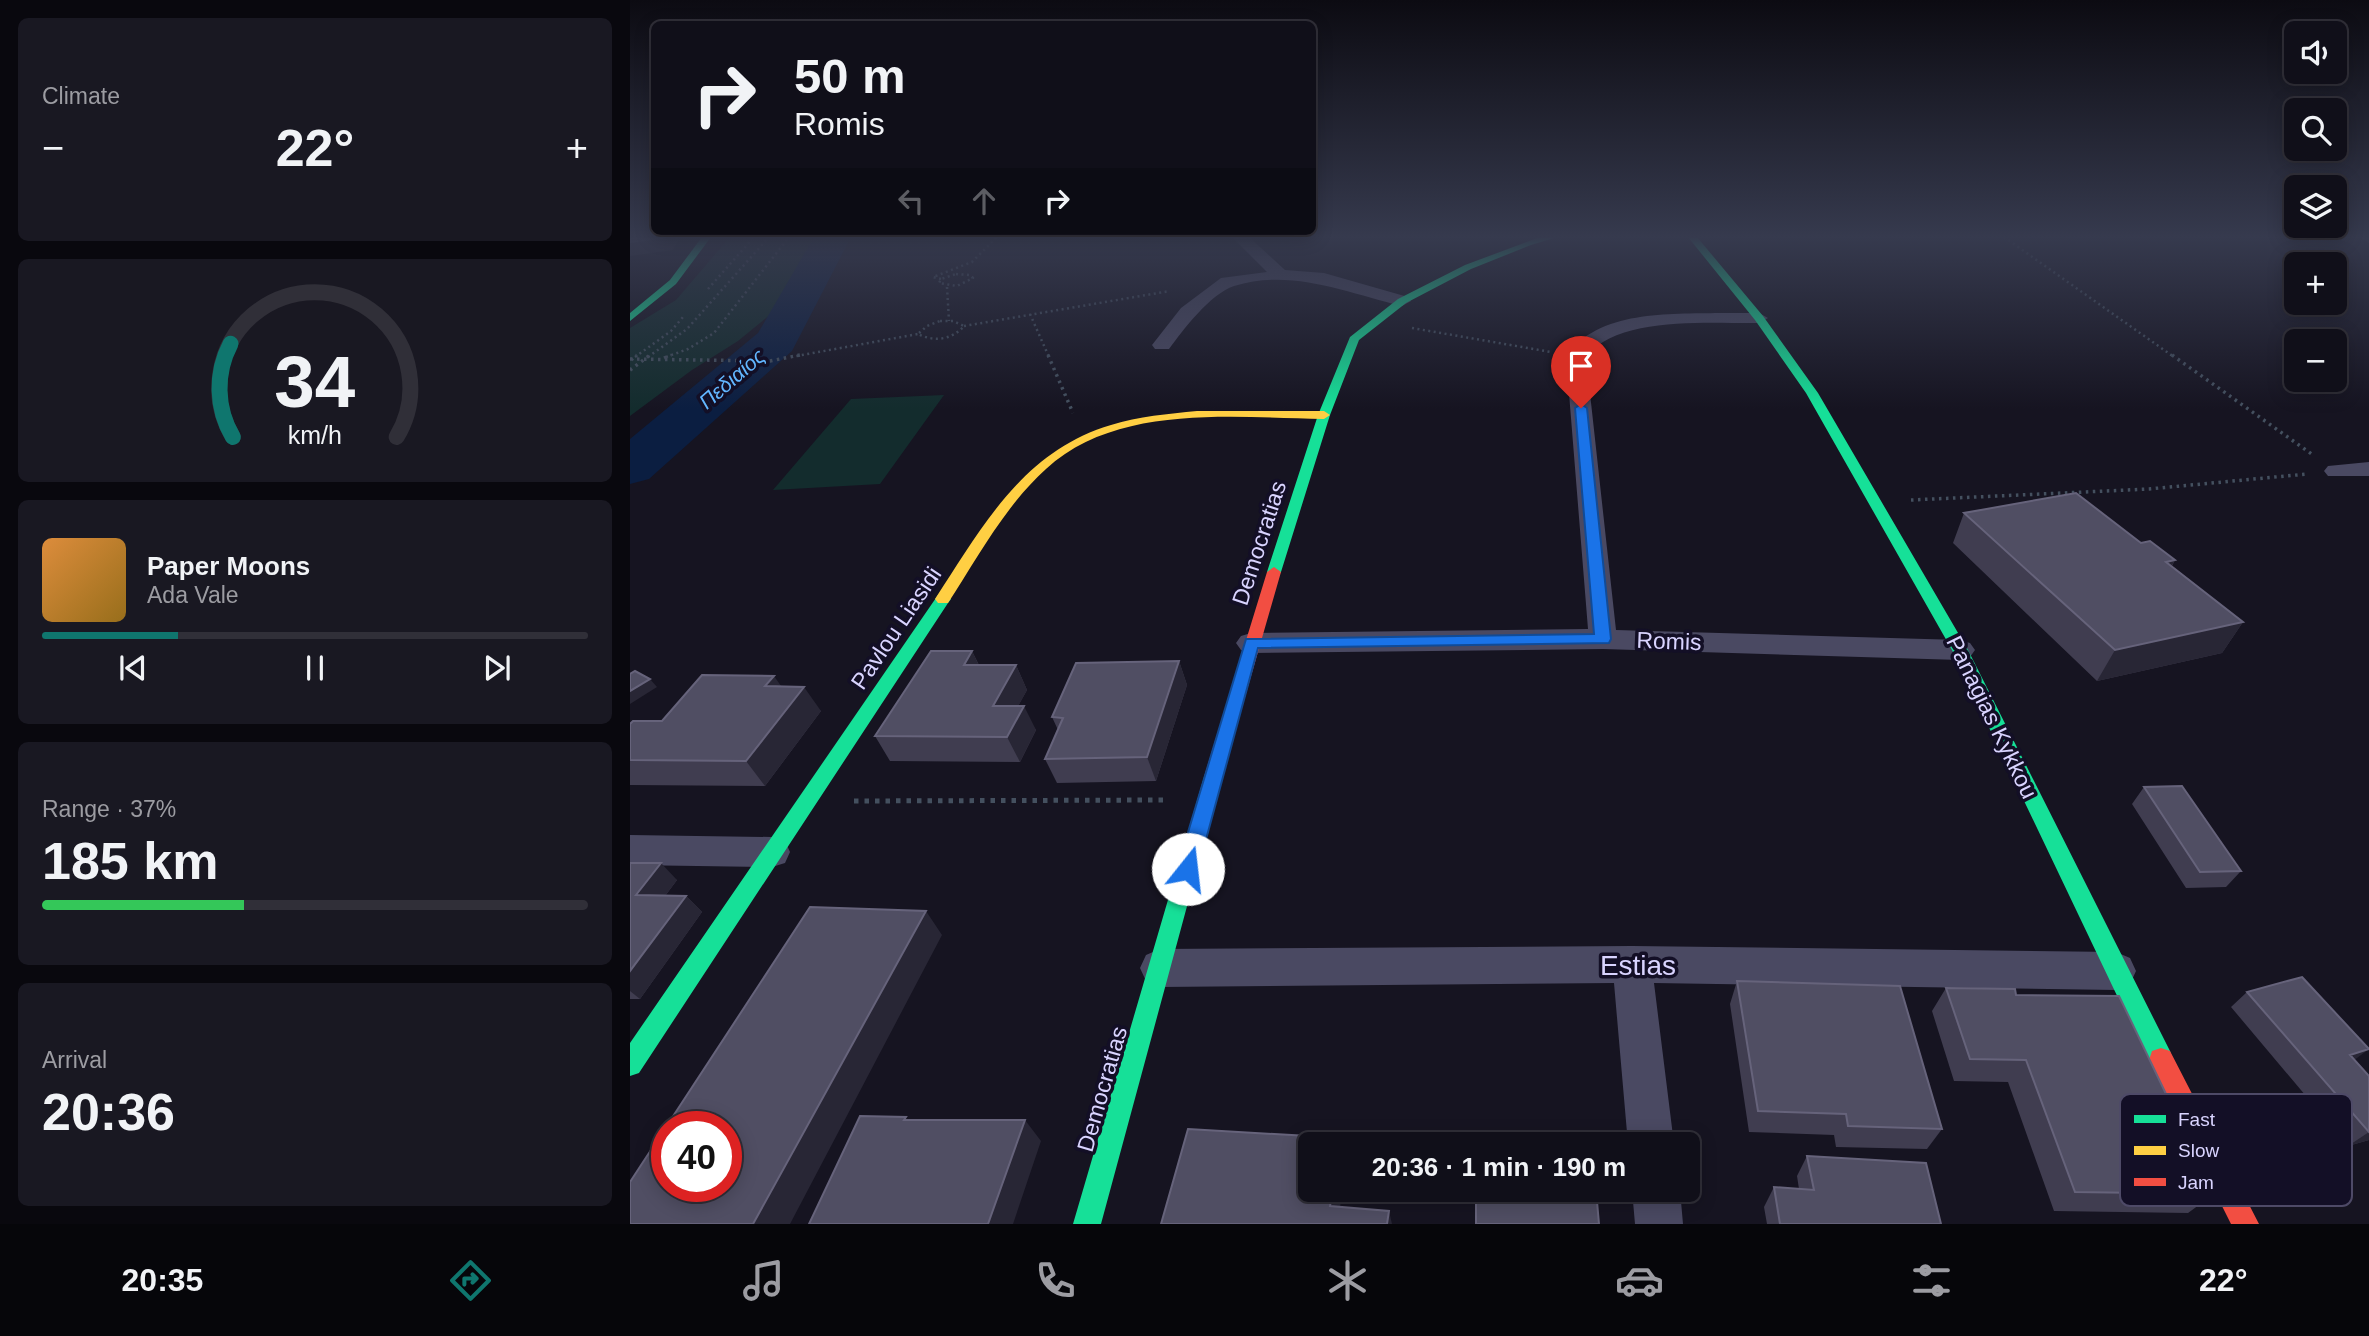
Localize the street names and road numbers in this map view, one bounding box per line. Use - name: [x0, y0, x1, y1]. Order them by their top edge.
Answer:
- street label: Democratias: [1227, 478, 1291, 608]
- street label: Pavlou Liasidi: [846, 562, 946, 694]
- street label: Romis: [1636, 627, 1702, 655]
- street label: Panagias Kykkou: [1941, 631, 2043, 803]
- street label: Estias: [1600, 950, 1676, 981]
- street label: Democratias: [1072, 1023, 1132, 1155]

